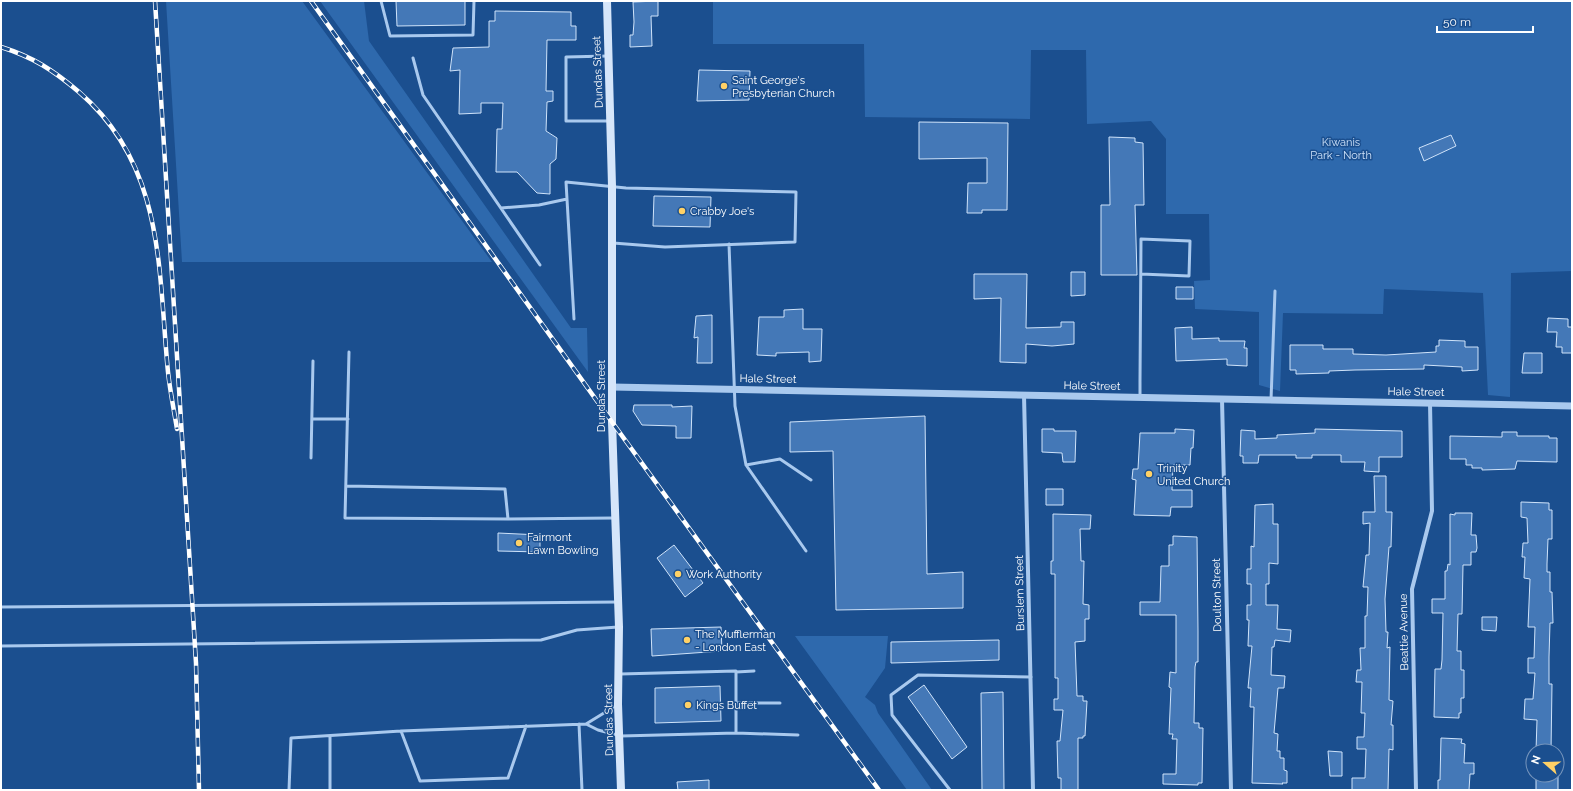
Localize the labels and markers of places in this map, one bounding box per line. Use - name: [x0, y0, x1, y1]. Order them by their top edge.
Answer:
- place label: Saint George's Presbyterian Church: [732, 74, 835, 100]
- marker: Saint George's Presbyterian Church: [719, 81, 729, 91]
- place label: Crabby Joe's: [690, 205, 754, 218]
- marker: Crabby Joe's: [677, 206, 687, 216]
- place label: Trinity United Church: [1157, 462, 1230, 488]
- marker: Trinity United Church: [1144, 469, 1154, 479]
- place label: Fairmont Lawn Bowling: [527, 531, 599, 557]
- marker: Fairmont Lawn Bowling: [514, 538, 524, 548]
- place label: Work Authority: [686, 568, 762, 581]
- marker: Work Authority: [673, 569, 683, 579]
- place label: The Mufflerman - London East: [695, 628, 775, 654]
- marker: The Mufflerman - London East: [682, 635, 692, 645]
- place label: Kings Buffet: [696, 699, 757, 712]
- marker: Kings Buffet: [683, 700, 693, 710]

